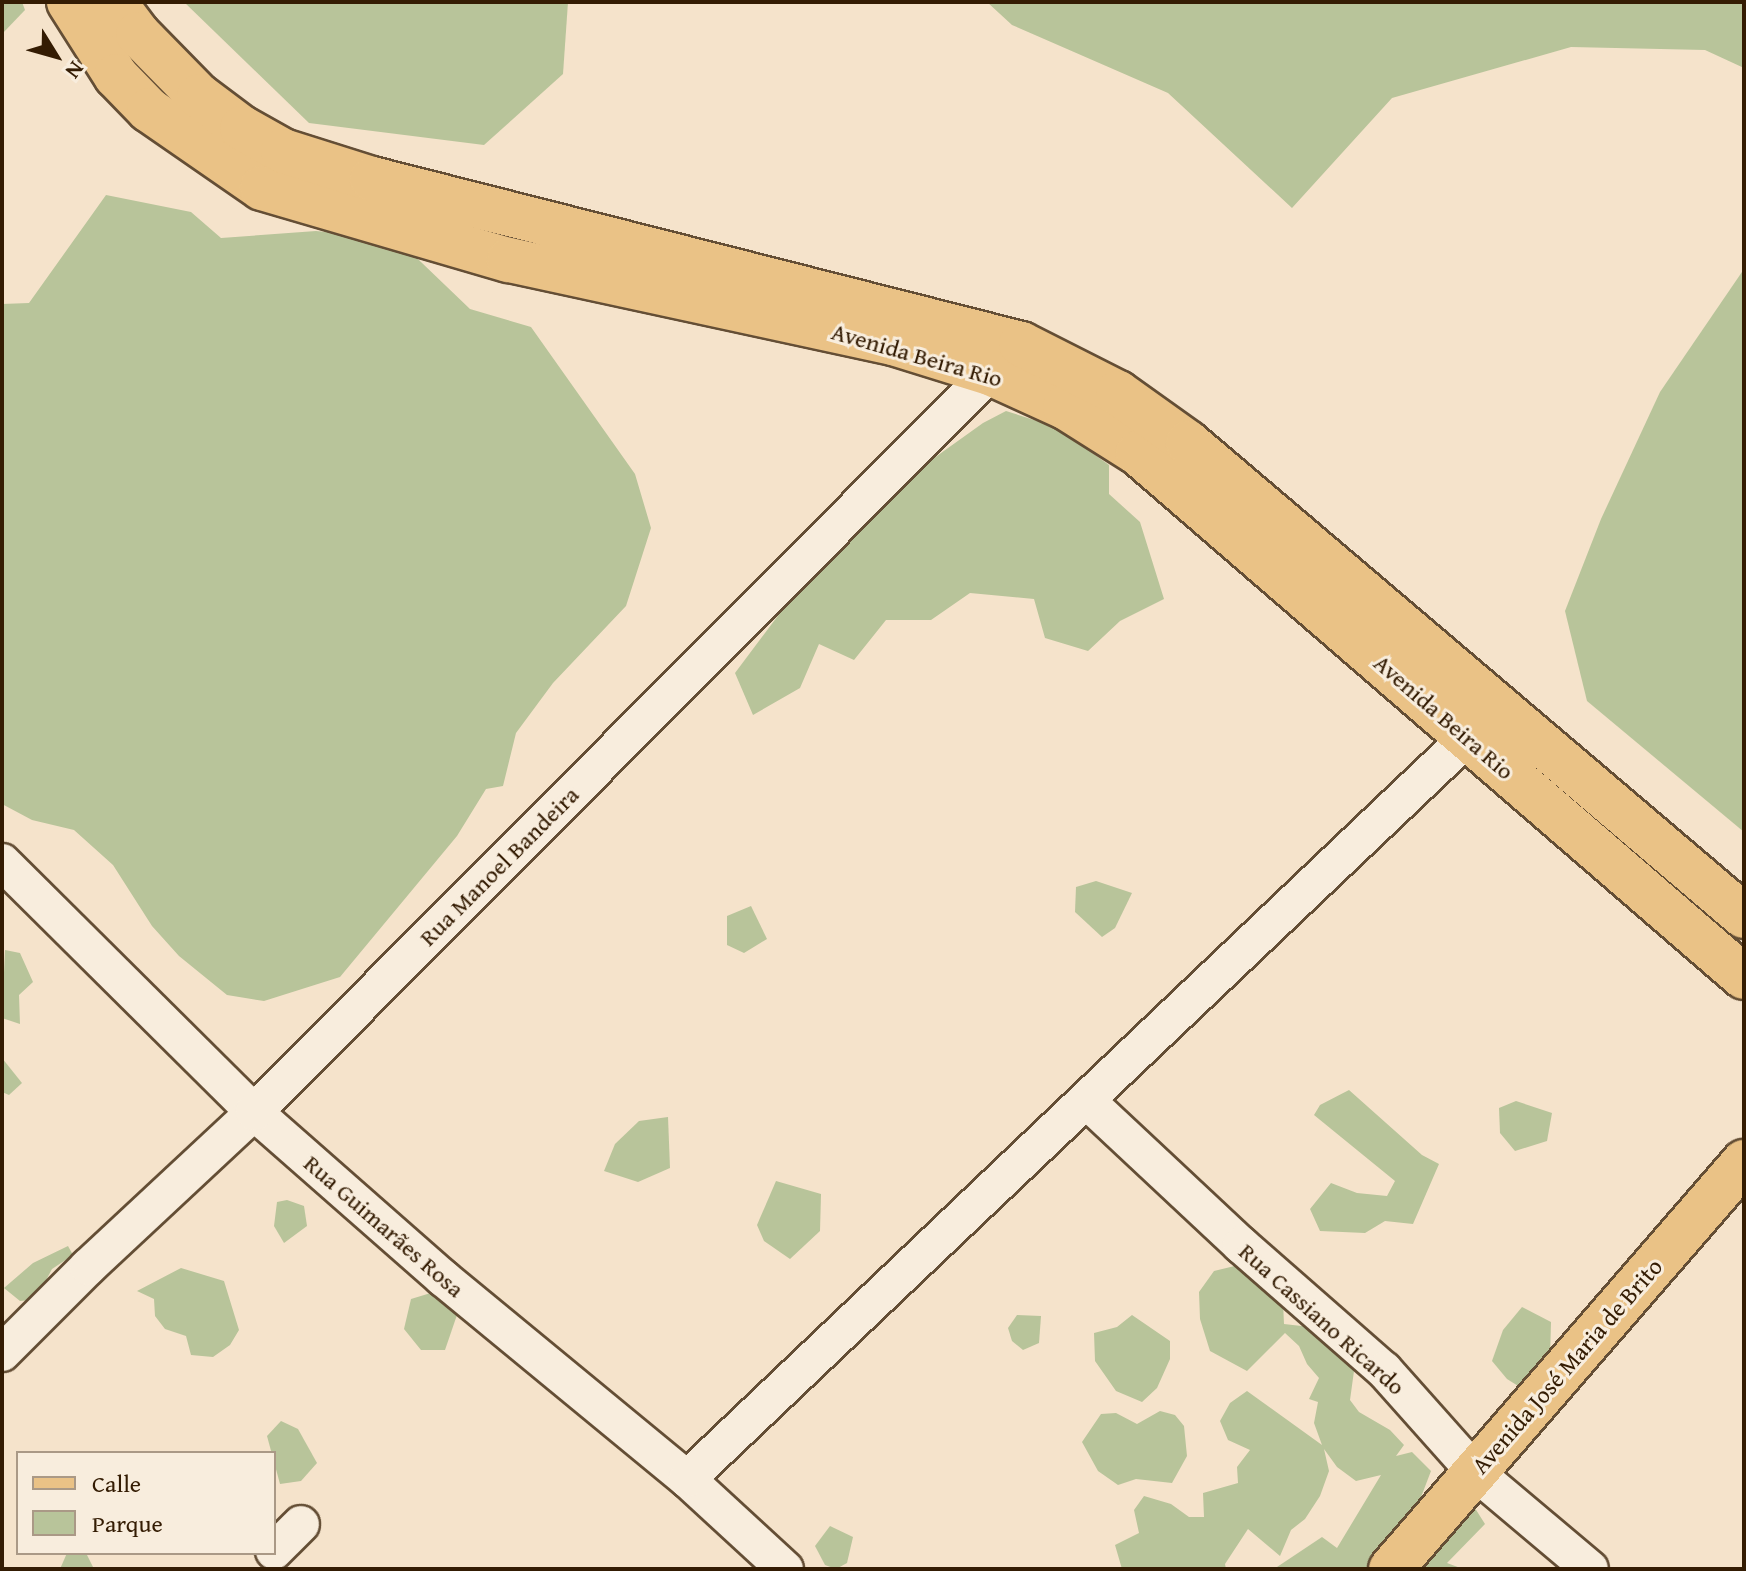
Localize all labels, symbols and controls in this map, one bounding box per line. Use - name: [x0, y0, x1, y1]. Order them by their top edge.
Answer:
- north arrow: [16, 16, 96, 96]
- text: N: [58, 55, 92, 86]
- street label: Avenida Beira Rio: [828, 317, 1006, 393]
- street label: Avenida Beira Rio: [1368, 648, 1520, 786]
- street label: Rua Manoel Bandeira: [413, 780, 585, 952]
- street label: Rua Guimarães Rosa: [298, 1149, 470, 1303]
- street label: Rua Cassiano Ricardo: [1233, 1237, 1411, 1401]
- street label: Avenida José Maria de Brito: [1466, 1252, 1668, 1480]
- legend: [16, 1451, 276, 1555]
- text: Calle: [92, 1466, 141, 1501]
- text: Parque: [92, 1506, 163, 1541]

